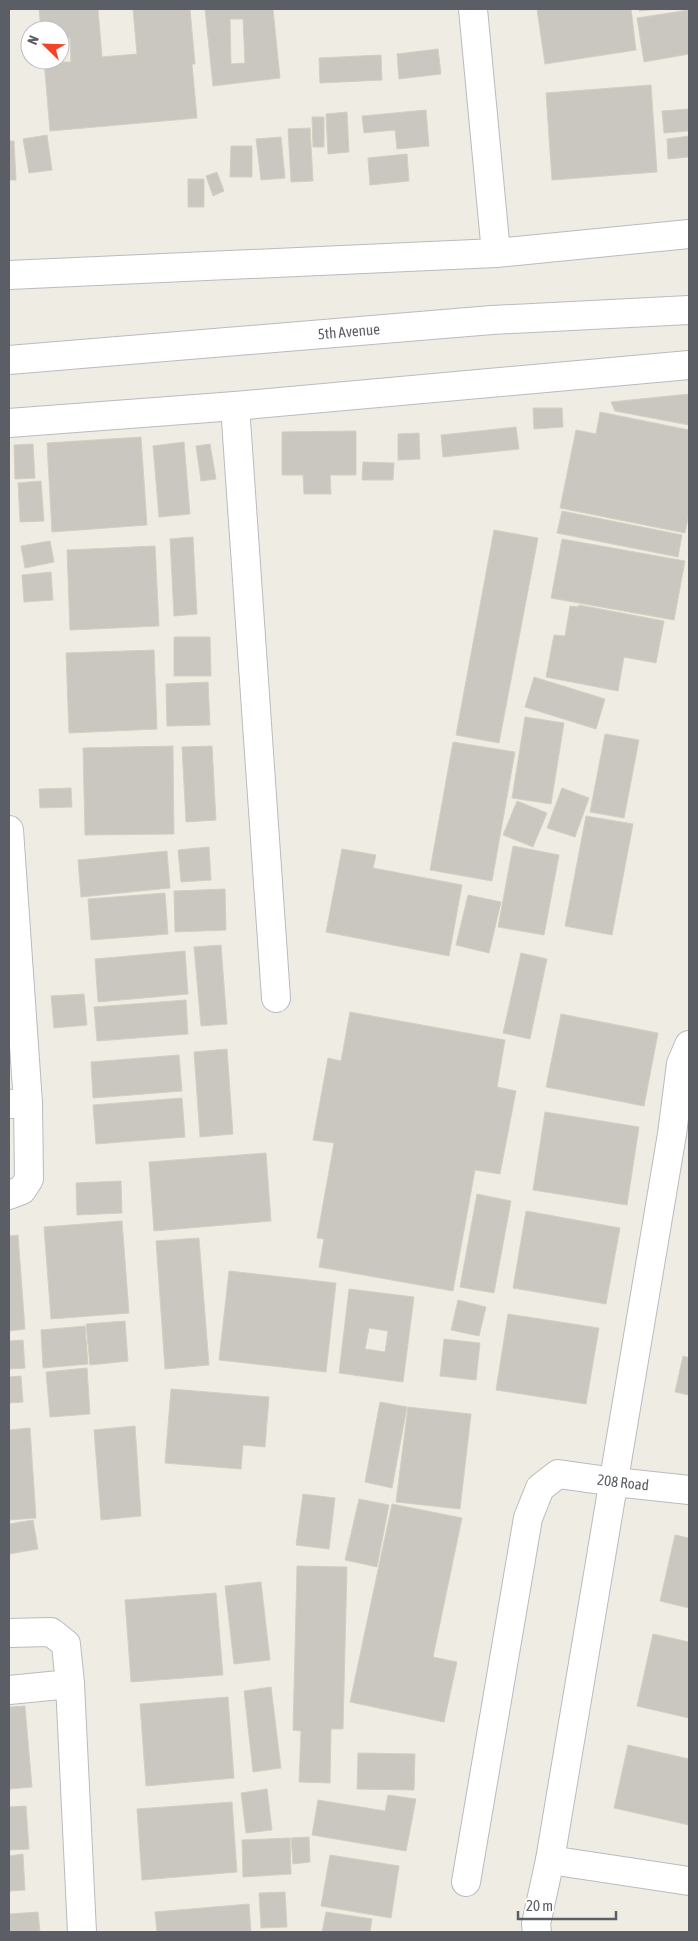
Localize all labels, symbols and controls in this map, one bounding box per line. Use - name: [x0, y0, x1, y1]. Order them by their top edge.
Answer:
- north arrow: [20, 20, 70, 70]
- text: N: [24, 33, 42, 47]
- street label: 5th Avenue: [317, 320, 381, 342]
- street label: 208 Road: [596, 1471, 650, 1494]
- scale bar: [518, 1888, 616, 1920]
- text: 20 m: [526, 1897, 553, 1914]

